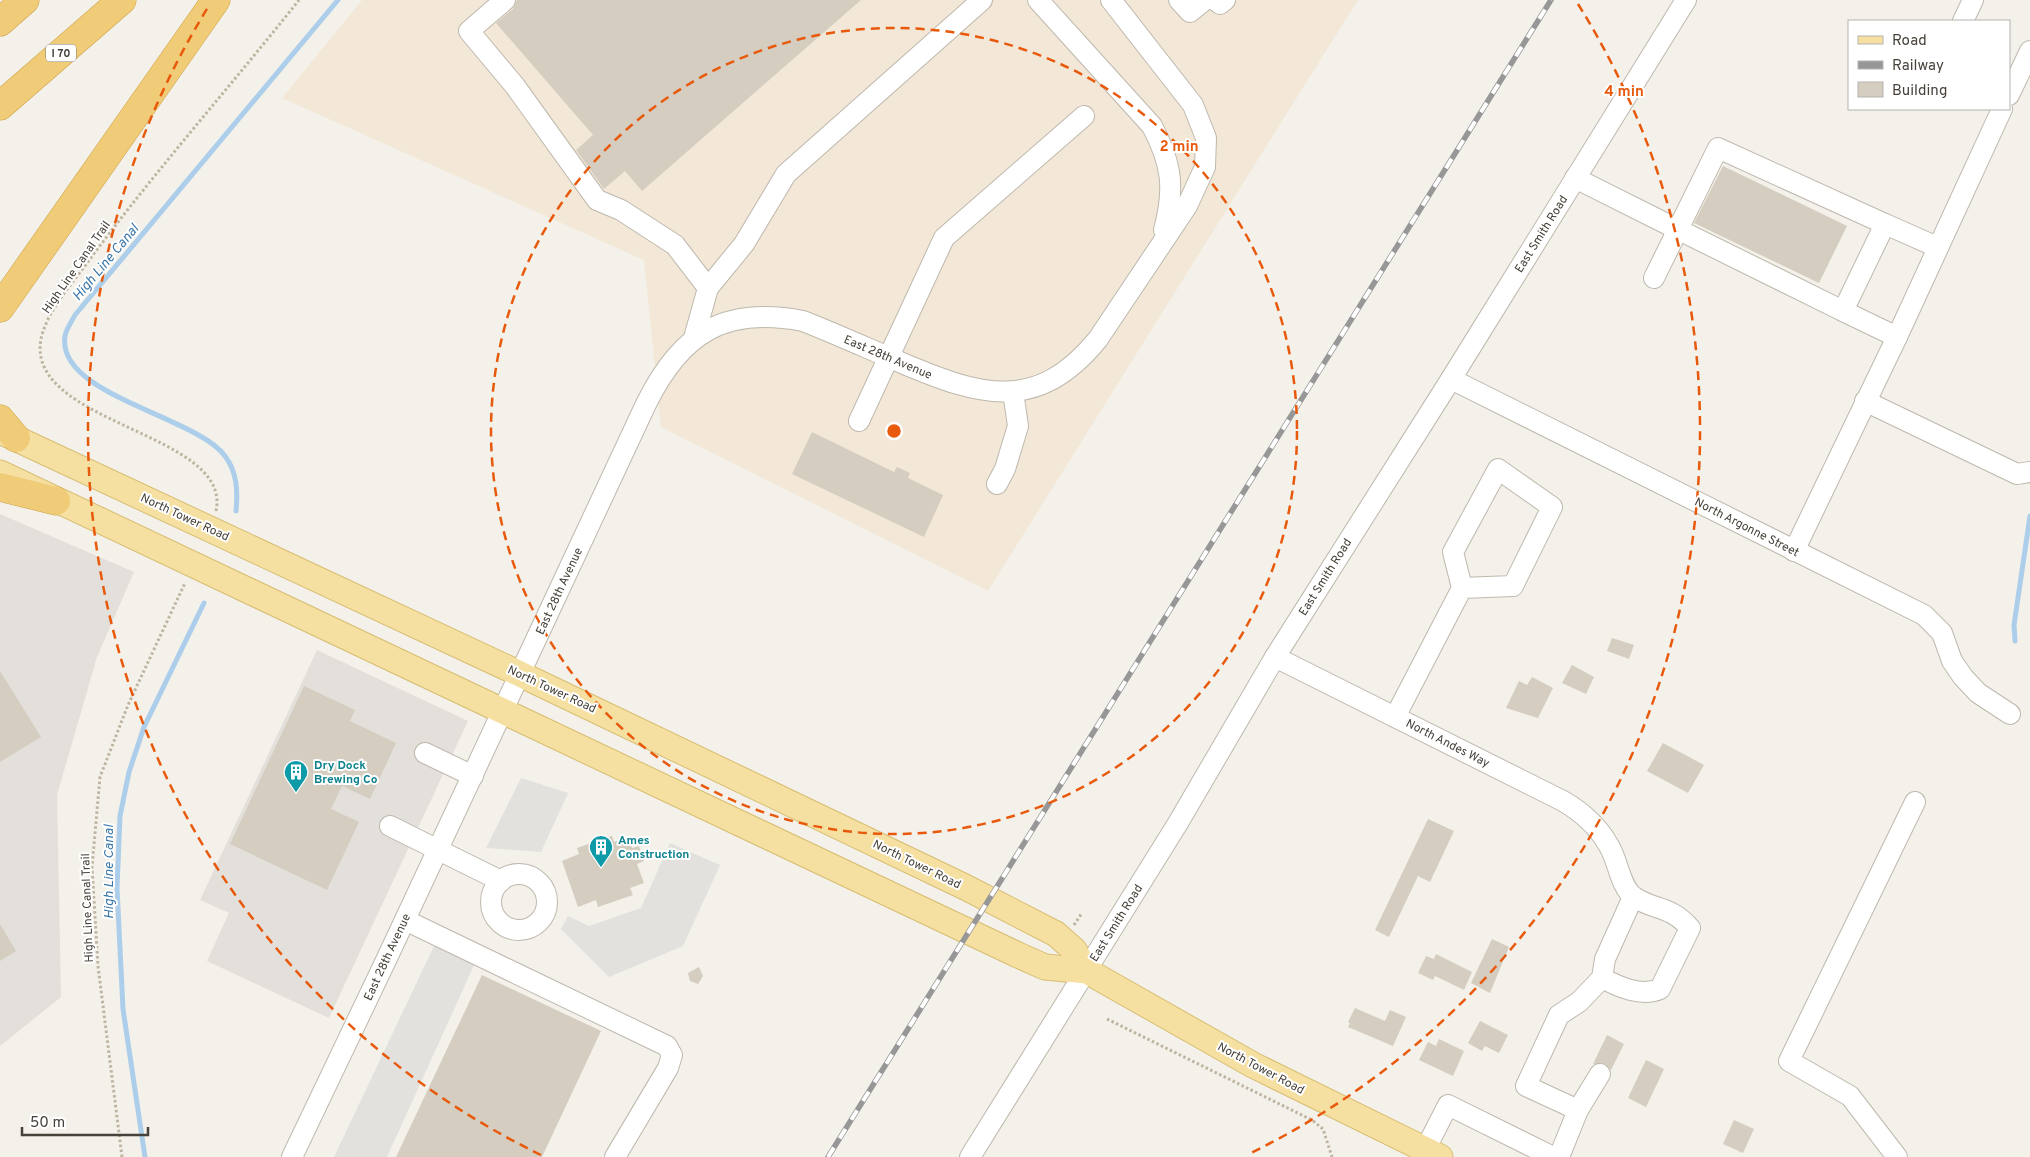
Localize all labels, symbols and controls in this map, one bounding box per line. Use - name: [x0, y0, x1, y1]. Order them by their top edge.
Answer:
- legend: [1848, 20, 2010, 110]
- text: Road: [1892, 32, 1927, 51]
- road number: I 70: [46, 44, 76, 62]
- text: Railway: [1892, 57, 1944, 76]
- text: Building: [1892, 82, 1947, 101]
- text: 4 min: [1604, 83, 1644, 102]
- text: 2 min: [1159, 138, 1199, 157]
- street label: East Smith Road: [1512, 193, 1572, 276]
- street label: High Line Canal Trail: [39, 218, 115, 317]
- water label: High Line Canal: [69, 220, 144, 305]
- street label: East 28th Avenue: [841, 332, 934, 384]
- centre of rings: [885, 422, 903, 440]
- street label: North Tower Road: [138, 490, 232, 545]
- street label: North Argonne Street: [1692, 495, 1802, 561]
- street label: East Smith Road: [1296, 536, 1356, 619]
- street label: East 28th Avenue: [533, 545, 587, 638]
- street label: North Tower Road: [505, 662, 599, 717]
- street label: North Andes Way: [1403, 716, 1492, 772]
- place label: Dry Dock Brewing Co: [314, 758, 378, 788]
- building icon: Dry Dock Brewing Co: [283, 759, 309, 793]
- water label: High Line Canal: [101, 823, 118, 919]
- place label: Ames Construction: [618, 833, 689, 863]
- building icon: Ames Construction: [588, 834, 614, 868]
- street label: North Tower Road: [870, 837, 963, 893]
- street label: High Line Canal Trail: [78, 853, 98, 963]
- street label: East Smith Road: [1087, 882, 1147, 965]
- street label: East 28th Avenue: [361, 911, 415, 1004]
- street label: North Tower Road: [1214, 1039, 1307, 1099]
- scale bar: [22, 1104, 149, 1136]
- text: 50 m: [30, 1114, 65, 1133]

